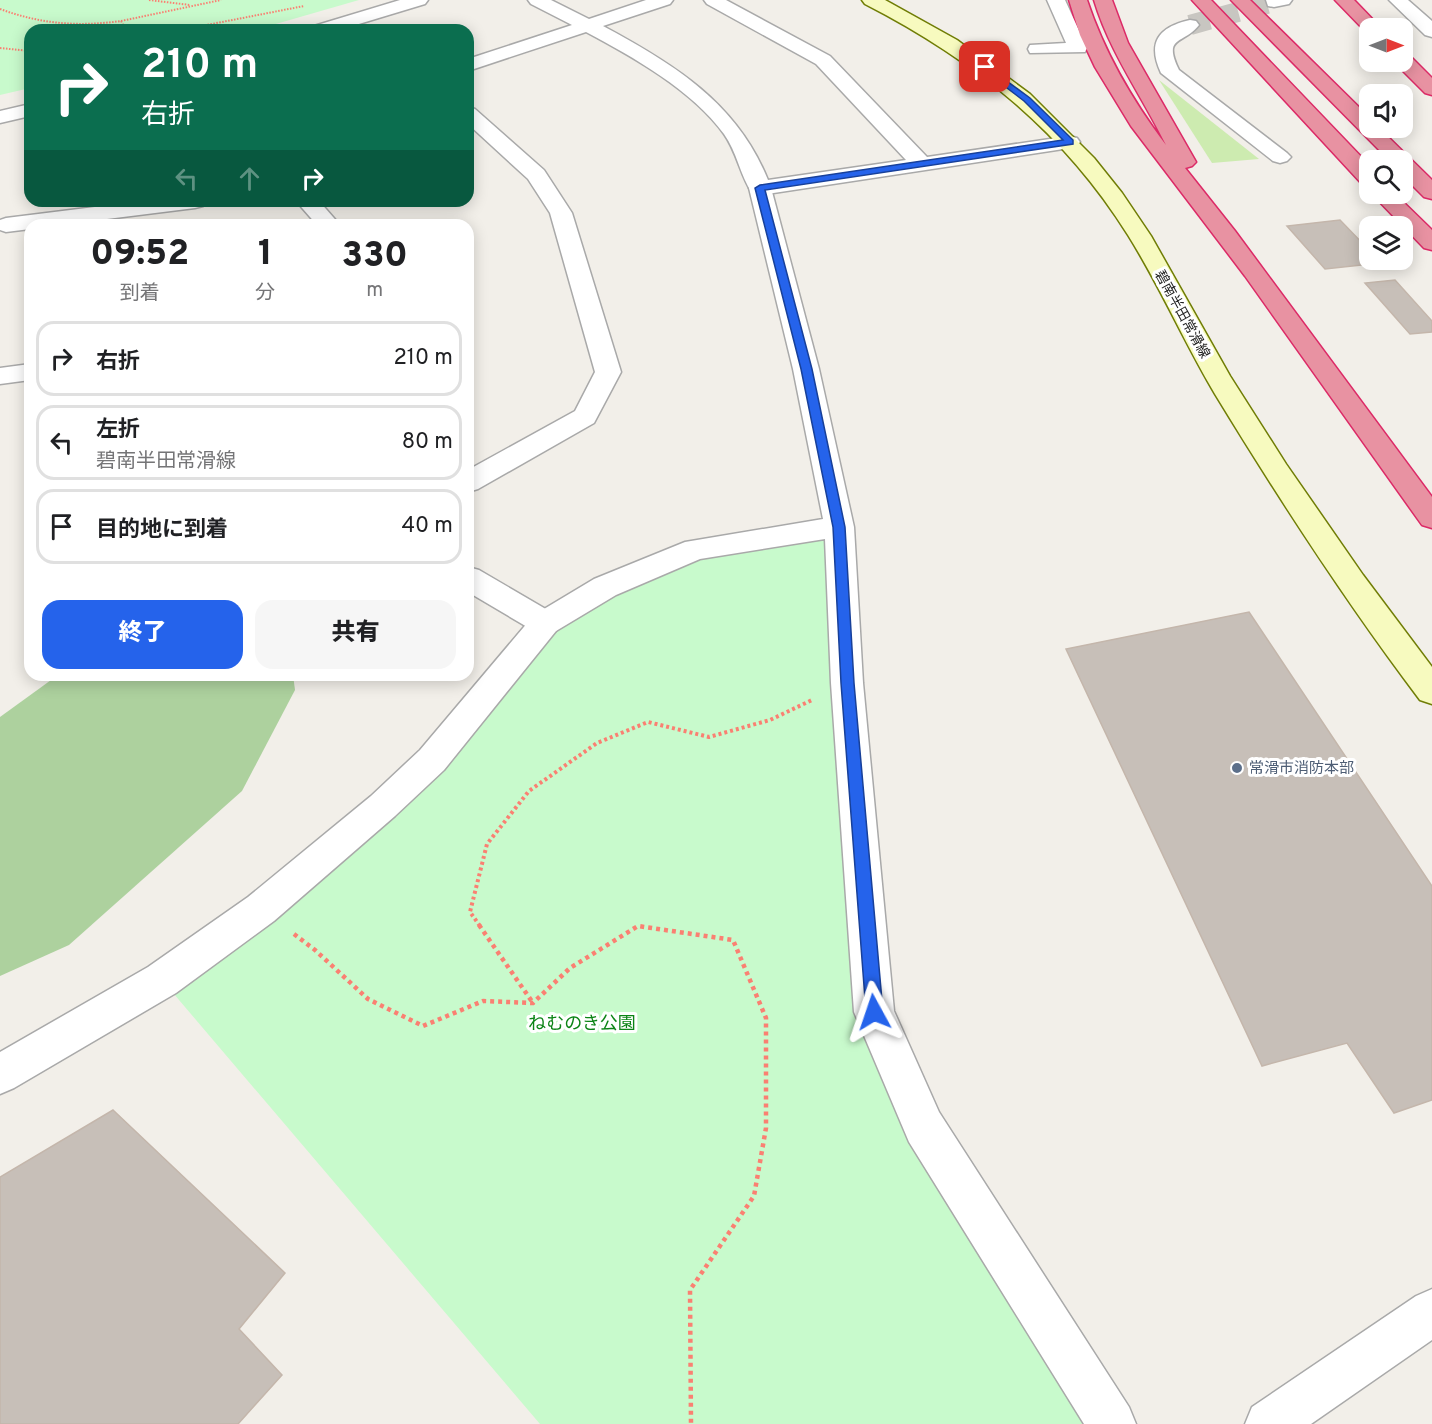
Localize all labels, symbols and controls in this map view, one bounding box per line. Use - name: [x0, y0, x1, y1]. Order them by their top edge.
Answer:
- north arrow: [1359, 18, 1413, 72]
- map controls: [1359, 18, 1413, 270]
- text: 210 m: [141, 40, 258, 93]
- pin: [959, 41, 1010, 92]
- icon: right: [42, 48, 120, 126]
- icon: arrive: [968, 50, 1001, 83]
- button: sound: [1359, 84, 1413, 138]
- text: 右折: [141, 99, 195, 133]
- button: search: [1359, 150, 1413, 204]
- icon: left: [170, 162, 203, 195]
- icon: ahead: [233, 162, 266, 195]
- icon: right: [296, 162, 329, 195]
- button: layers: [1359, 216, 1413, 270]
- text: 09:52: [90, 232, 189, 278]
- text: 1: [258, 232, 273, 278]
- text: 330: [341, 234, 408, 280]
- street label: 碧南半田常滑線: [1150, 268, 1213, 362]
- text: m: [366, 278, 383, 304]
- text: 到着: [120, 281, 160, 307]
- text: 分: [255, 281, 275, 307]
- icon: right: [45, 342, 78, 375]
- text: 210 m: [393, 345, 453, 372]
- text: 右折: [96, 349, 140, 376]
- text: 左折: [96, 417, 140, 444]
- icon: left: [45, 426, 78, 459]
- text: 80 m: [402, 429, 453, 456]
- text: 碧南半田常滑線: [96, 449, 236, 475]
- icon: arrive: [45, 510, 78, 543]
- text: 40 m: [401, 513, 453, 540]
- text: 目的地に到着: [96, 517, 228, 544]
- button: 終了: [42, 600, 243, 669]
- button: 共有: [255, 600, 456, 669]
- place label: 常滑市消防本部: [1249, 760, 1354, 779]
- marker: 常滑市消防本部: [1230, 761, 1244, 775]
- position arrow: [842, 980, 906, 1044]
- park label: ねむのき公園: [528, 1013, 636, 1036]

